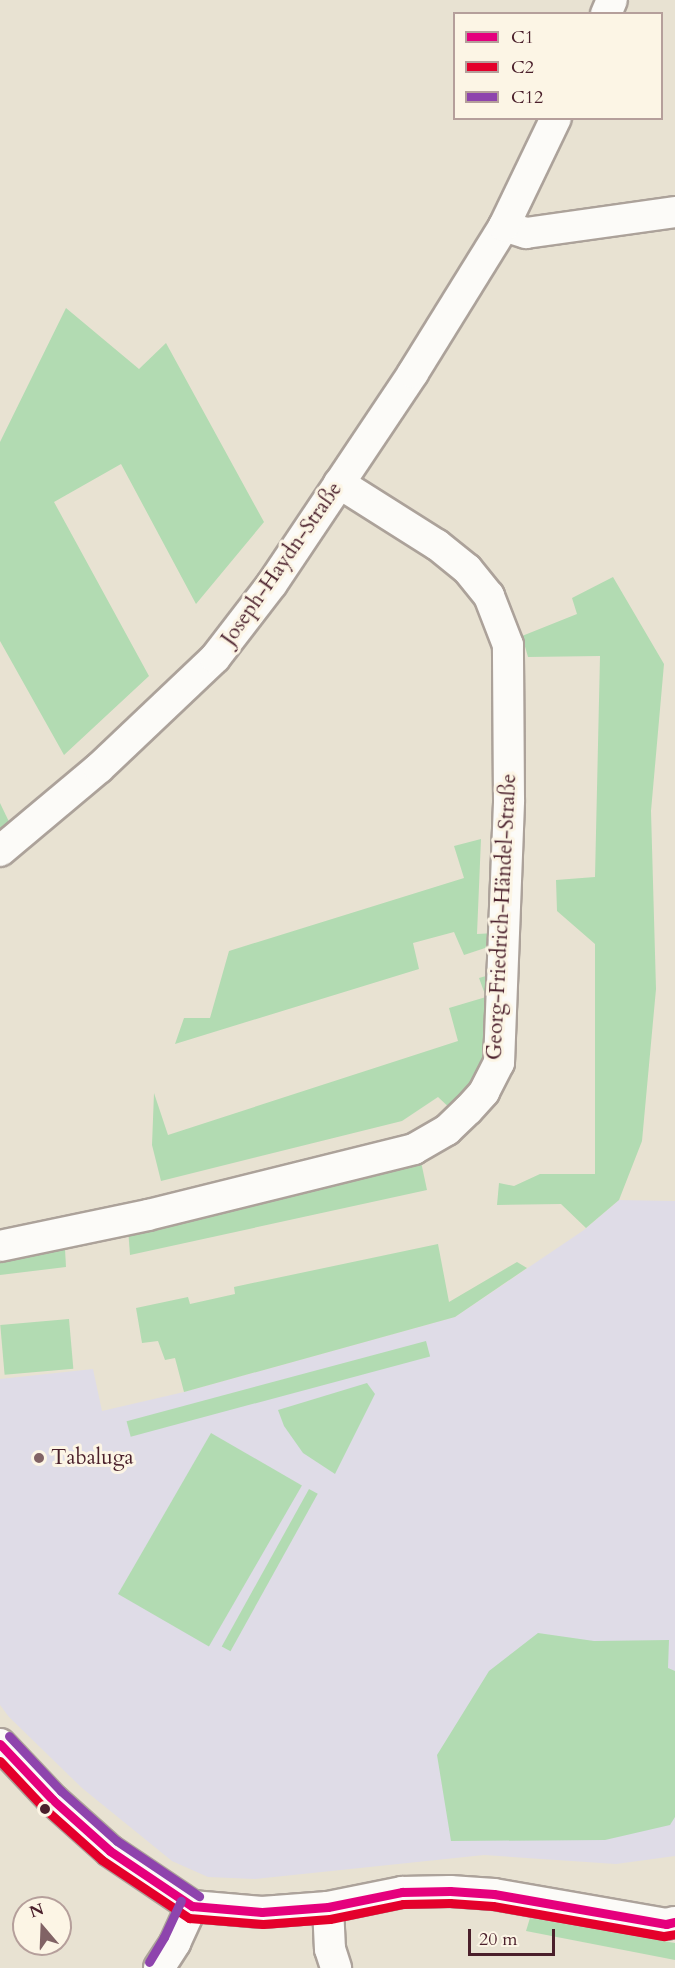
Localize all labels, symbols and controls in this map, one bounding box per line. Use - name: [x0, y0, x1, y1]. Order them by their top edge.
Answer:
- legend: [453, 12, 663, 120]
- text: C1: [511, 25, 534, 50]
- text: C2: [511, 55, 534, 80]
- text: C12: [511, 85, 543, 110]
- street label: Joseph-Haydn-Straße: [216, 478, 348, 650]
- street label: Georg-Friedrich-Händel-Straße: [482, 773, 522, 1061]
- place label: Tabaluga: [51, 1445, 134, 1471]
- marker: Tabaluga: [32, 1451, 46, 1465]
- unlabelled marker: [39, 1803, 51, 1815]
- north arrow: [12, 1896, 72, 1956]
- text: N: [27, 1898, 47, 1924]
- scale bar: [471, 1917, 558, 1955]
- text: 20 m: [479, 1927, 518, 1952]

